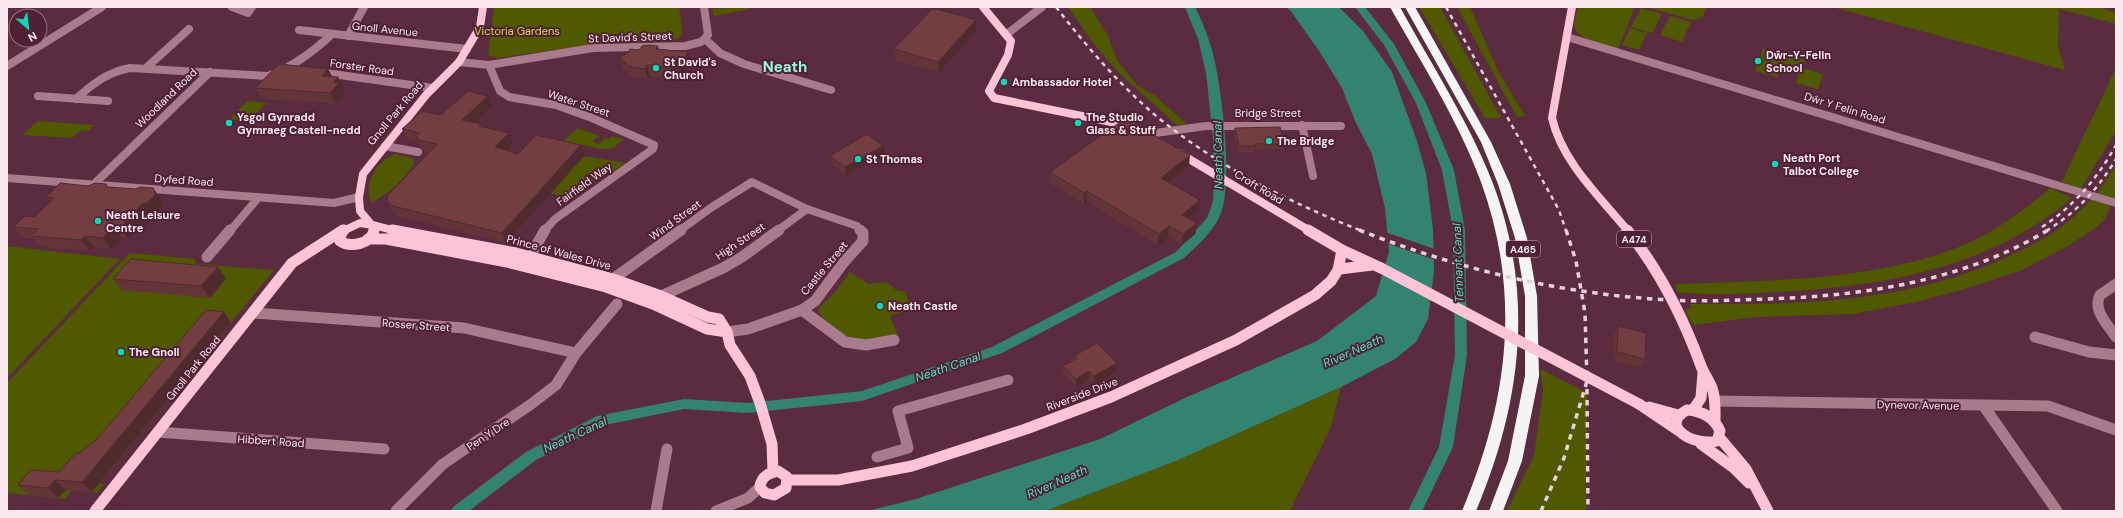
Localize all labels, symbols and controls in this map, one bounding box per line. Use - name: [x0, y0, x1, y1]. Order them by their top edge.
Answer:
- north arrow: [8, 8, 48, 48]
- street label: Gnoll Avenue: [351, 19, 419, 39]
- park label: Victoria Gardens: [474, 24, 560, 38]
- text: N: [26, 29, 40, 45]
- street label: St David's Street: [588, 29, 672, 45]
- place label: Dŵr-Y-Felin School: [1766, 48, 1831, 75]
- place label: St David's Church: [664, 55, 717, 82]
- street label: Forster Road: [329, 56, 395, 78]
- marker: Dŵr-Y-Felin School: [1753, 56, 1763, 66]
- district label: Neath: [763, 57, 807, 77]
- marker: St David's Church: [651, 63, 661, 73]
- street label: Woodland Road: [132, 65, 200, 131]
- place label: Ambassador Hotel: [1012, 75, 1112, 89]
- marker: Ambassador Hotel: [999, 77, 1009, 87]
- street label: Gnoll Park Road: [364, 78, 426, 148]
- street label: Water Street: [546, 86, 612, 120]
- street label: Dŵr Y Felin Road: [1803, 89, 1887, 127]
- street label: Bridge Street: [1235, 106, 1301, 120]
- place label: Ysgol Gynradd Gymraeg Castell-nedd: [237, 110, 361, 137]
- place label: The Studio Glass & Stuff: [1086, 110, 1156, 137]
- marker: Ysgol Gynradd Gymraeg Castell-nedd: [224, 118, 234, 128]
- marker: The Studio Glass & Stuff: [1073, 118, 1083, 128]
- water label: Neath Canal: [1209, 120, 1227, 189]
- place label: The Bridge: [1277, 134, 1335, 148]
- marker: The Bridge: [1264, 136, 1274, 146]
- place label: Neath Port Talbot College: [1783, 151, 1860, 178]
- place label: St Thomas: [866, 152, 923, 166]
- marker: St Thomas: [853, 154, 863, 164]
- street label: Fairfield Way: [554, 159, 614, 209]
- marker: Neath Port Talbot College: [1770, 159, 1780, 169]
- street label: Croft Road: [1232, 167, 1286, 207]
- street label: Dyfed Road: [154, 171, 214, 189]
- street label: Wind Street: [646, 197, 704, 243]
- place label: Neath Leisure Centre: [106, 208, 181, 235]
- marker: Neath Leisure Centre: [93, 216, 103, 226]
- street label: High Street: [713, 219, 767, 263]
- water label: Tennant Canal: [1449, 223, 1467, 303]
- street label: Prince of Wales Drive: [505, 231, 613, 273]
- road number: A474: [1617, 231, 1651, 247]
- street label: Castle Street: [797, 238, 851, 298]
- road number: A465: [1506, 241, 1540, 257]
- place label: Neath Castle: [888, 299, 958, 313]
- marker: Neath Castle: [875, 301, 885, 311]
- street label: Rosser Street: [381, 316, 451, 334]
- water label: River Neath: [1320, 331, 1386, 371]
- street label: Gnoll Park Road: [163, 333, 223, 403]
- place label: The Gnoll: [129, 345, 180, 359]
- marker: The Gnoll: [116, 347, 126, 357]
- water label: Neath Canal: [913, 348, 983, 386]
- street label: Riverside Drive: [1044, 374, 1120, 414]
- street label: Dynevor Avenue: [1877, 397, 1959, 413]
- water label: Neath Canal: [541, 413, 610, 457]
- street label: Pen Y Dre: [464, 415, 512, 453]
- street label: Hibbert Road: [237, 432, 305, 450]
- water label: River Neath: [1024, 462, 1090, 502]

